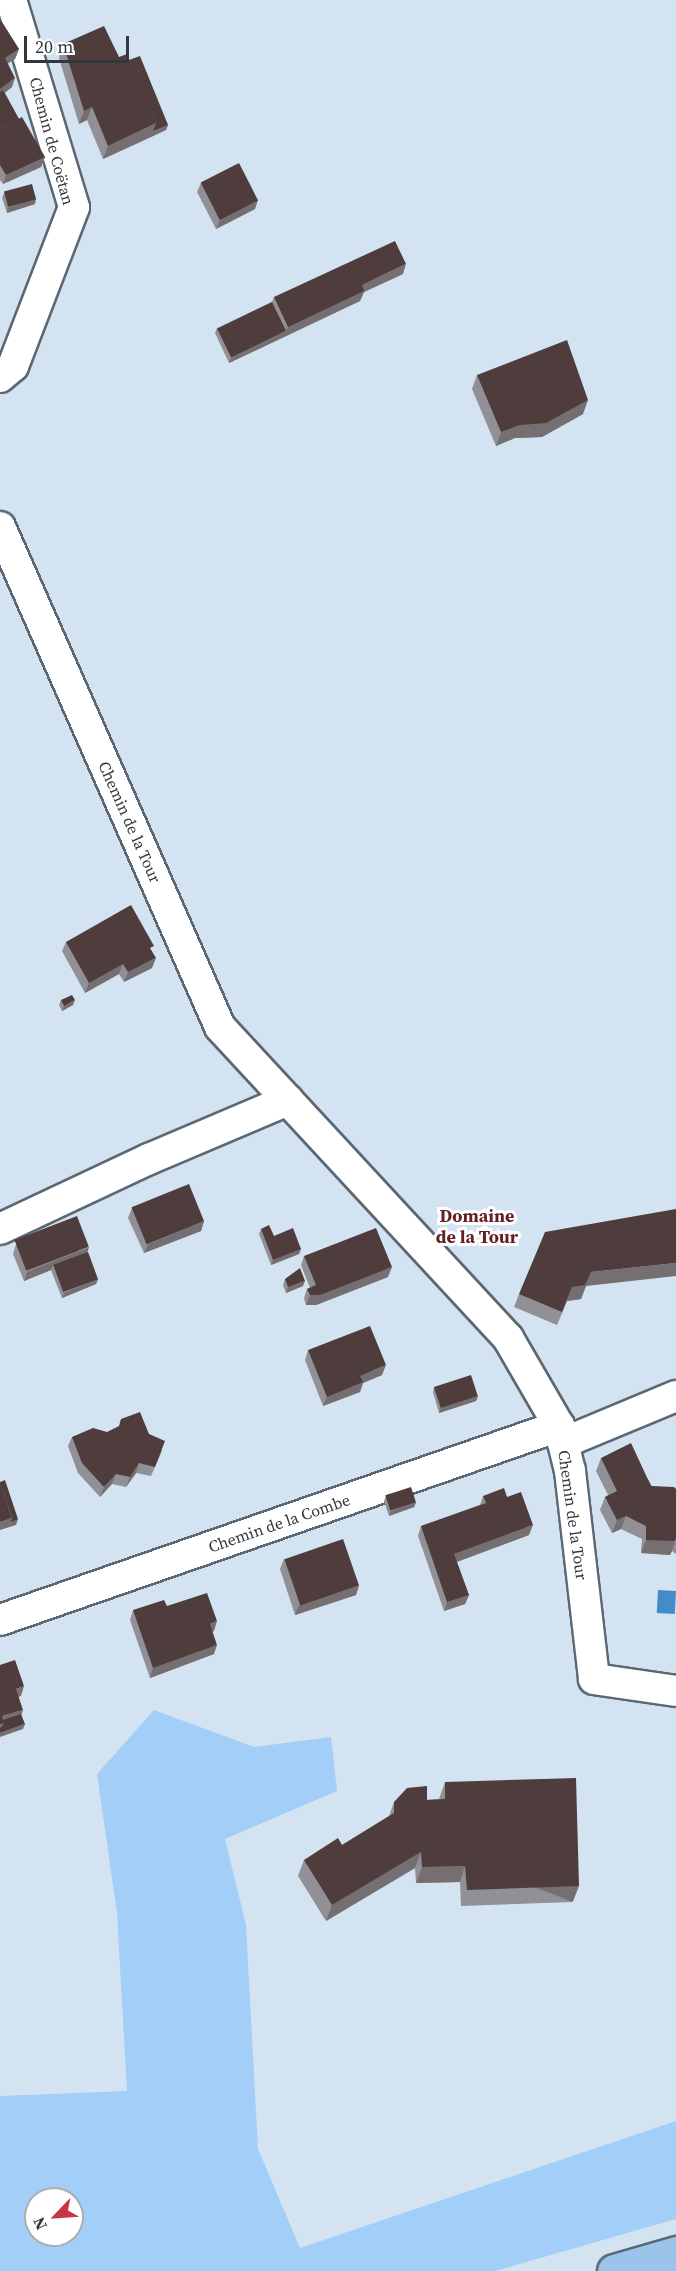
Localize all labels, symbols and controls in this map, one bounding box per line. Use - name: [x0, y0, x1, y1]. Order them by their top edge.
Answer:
- scale bar: [27, 24, 132, 62]
- text: 20 m: [35, 34, 73, 59]
- street label: Chemin de Coëtan: [26, 75, 78, 207]
- street label: Chemin de la Tour: [95, 758, 165, 886]
- district label: Domaine de la Tour: [436, 1206, 518, 1248]
- street label: Chemin de la Tour: [554, 1449, 592, 1581]
- street label: Chemin de la Combe: [206, 1490, 352, 1556]
- north arrow: [24, 2187, 84, 2247]
- text: N: [27, 2214, 52, 2234]

